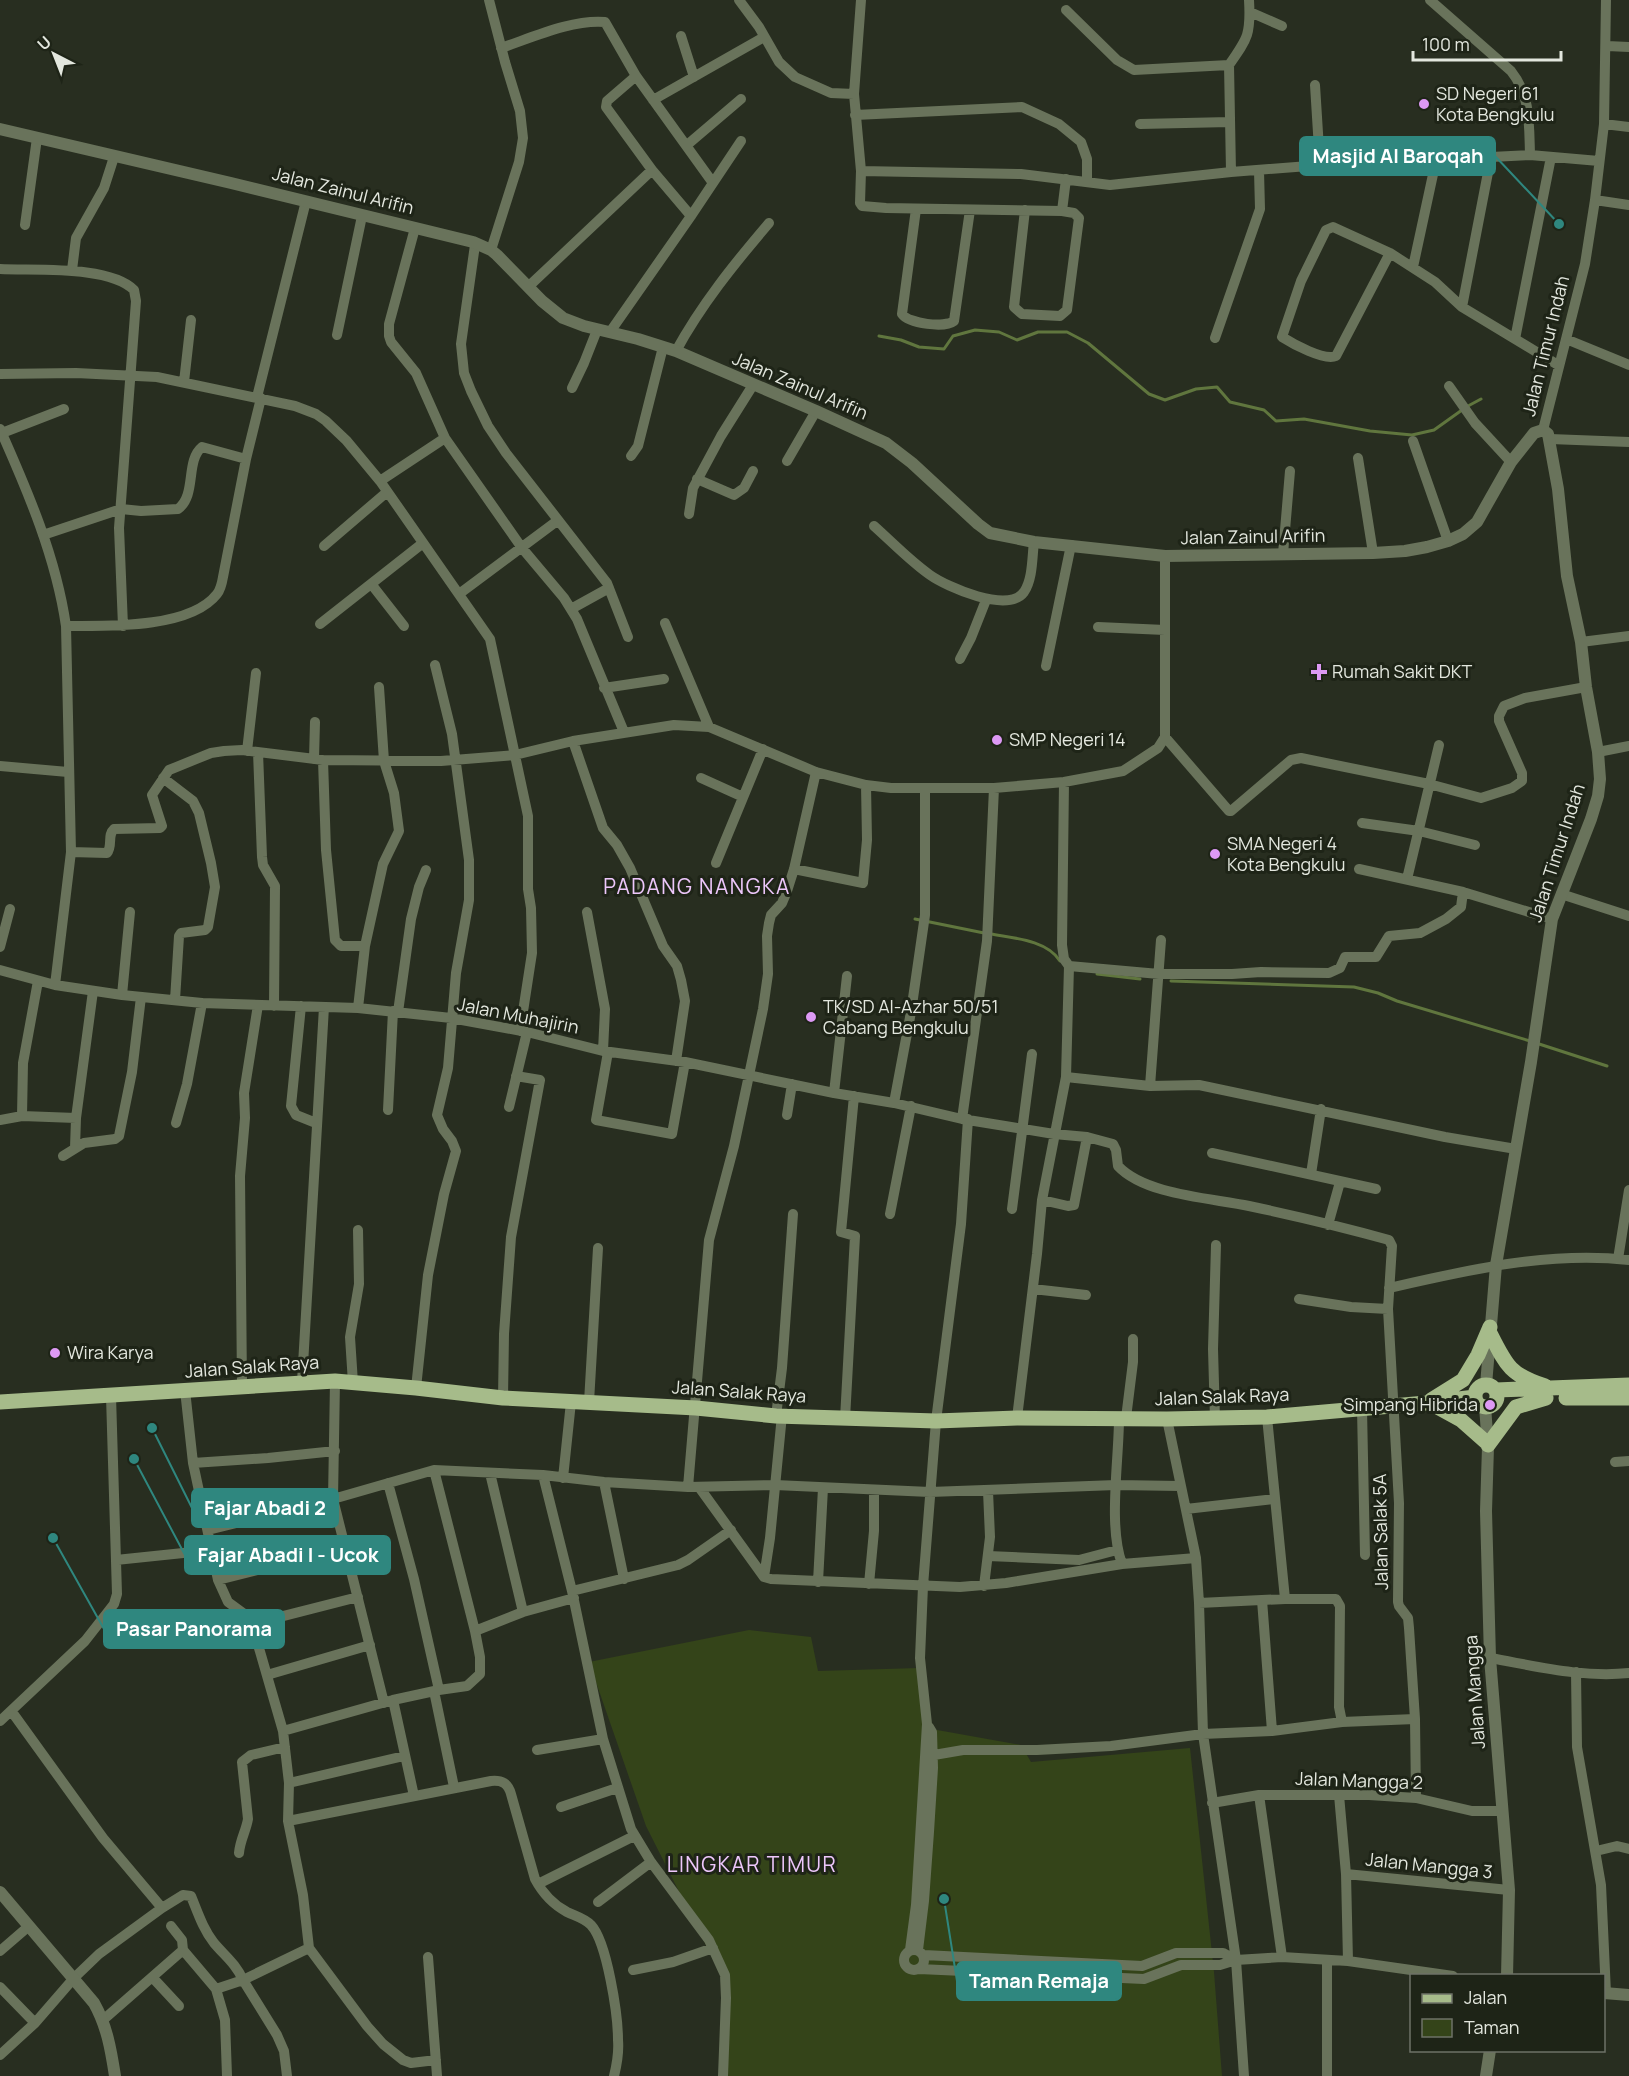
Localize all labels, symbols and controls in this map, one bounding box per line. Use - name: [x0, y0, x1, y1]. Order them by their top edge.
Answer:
- north arrow: [24, 24, 84, 84]
- scale bar: [1413, 24, 1562, 62]
- text: U: [32, 31, 56, 55]
- text: 100 m: [1422, 32, 1470, 56]
- place label: SD Negeri 61 Kota Bengkulu: [1436, 81, 1555, 126]
- marker: SD Negeri 61 Kota Bengkulu: [1417, 97, 1431, 111]
- callout: Masjid Al Baroqah: [1300, 137, 1495, 175]
- text: Masjid Al Baroqah: [1313, 142, 1483, 169]
- street label: Jalan Zainul Arifin: [270, 161, 416, 219]
- street label: Jalan Timur Indah: [1516, 273, 1574, 419]
- street label: Jalan Zainul Arifin: [729, 346, 872, 424]
- street label: Jalan Zainul Arifin: [1180, 523, 1326, 549]
- place label: Rumah Sakit DKT: [1332, 659, 1472, 683]
- marker: Rumah Sakit DKT: [1310, 663, 1328, 681]
- place label: SMP Negeri 14: [1009, 727, 1126, 751]
- marker: SMP Negeri 14: [990, 733, 1004, 747]
- street label: Jalan Timur Indah: [1522, 780, 1590, 925]
- place label: SMA Negeri 4 Kota Bengkulu: [1227, 831, 1346, 876]
- marker: SMA Negeri 4 Kota Bengkulu: [1208, 847, 1222, 861]
- district label: PADANG NANGKA: [603, 872, 791, 900]
- street label: Jalan Muhajirin: [455, 991, 581, 1039]
- place label: TK/SD Al-Azhar 50/51 Cabang Bengkulu: [823, 994, 998, 1039]
- marker: TK/SD Al-Azhar 50/51 Cabang Bengkulu: [804, 1010, 818, 1024]
- place label: Wira Karya: [67, 1340, 154, 1364]
- marker: Wira Karya: [48, 1346, 62, 1360]
- street label: Jalan Salak Raya: [184, 1349, 320, 1383]
- street label: Jalan Salak Raya: [671, 1374, 807, 1408]
- street label: Jalan Salak Raya: [1154, 1382, 1290, 1410]
- place label: Simpang Hibrida: [1343, 1392, 1478, 1416]
- marker: Simpang Hibrida: [1483, 1398, 1497, 1412]
- street label: Jalan Salak 5A: [1367, 1473, 1393, 1590]
- callout: Fajar Abadi 2: [192, 1489, 338, 1527]
- text: Fajar Abadi 2: [204, 1494, 326, 1521]
- callout: Fajar Abadi I - Ucok: [185, 1536, 390, 1574]
- text: Fajar Abadi I - Ucok: [198, 1541, 380, 1568]
- callout: Pasar Panorama: [104, 1610, 284, 1648]
- text: Pasar Panorama: [116, 1615, 272, 1642]
- street label: Jalan Mangga: [1458, 1634, 1490, 1750]
- street label: Jalan Mangga 2: [1295, 1766, 1423, 1794]
- street label: Jalan Mangga 3: [1364, 1846, 1494, 1884]
- district label: LINGKAR TIMUR: [667, 1850, 837, 1878]
- callout: Taman Remaja: [957, 1962, 1121, 2000]
- text: Taman Remaja: [969, 1967, 1109, 1994]
- legend: [1410, 1974, 1605, 2052]
- text: Jalan: [1464, 1985, 1507, 2009]
- text: Taman: [1464, 2015, 1519, 2039]

